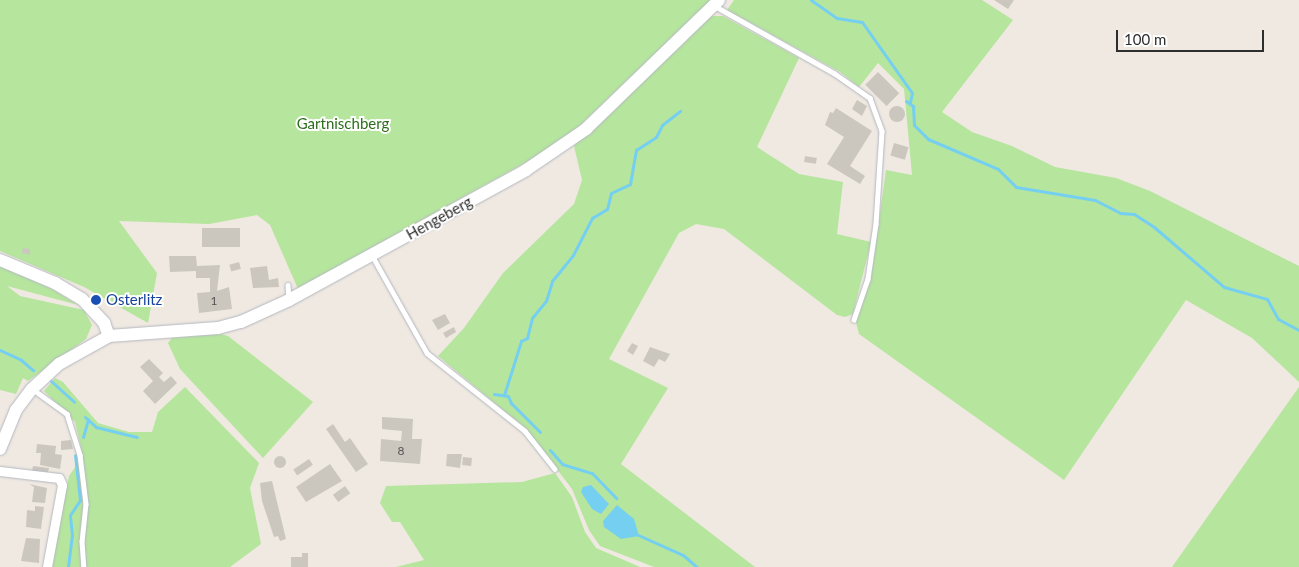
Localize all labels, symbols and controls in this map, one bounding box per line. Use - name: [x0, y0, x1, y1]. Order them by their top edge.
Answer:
- scale bar: [1119, 20, 1266, 52]
- text: 100 m: [1124, 30, 1166, 48]
- park label: Gartnischberg: [297, 115, 389, 133]
- street label: Hengeberg: [403, 193, 475, 243]
- place label: Osterlitz: [106, 291, 162, 309]
- marker: Osterlitz: [90, 294, 102, 306]
- house number: 1: [211, 294, 217, 308]
- house number: 8: [398, 444, 404, 458]

